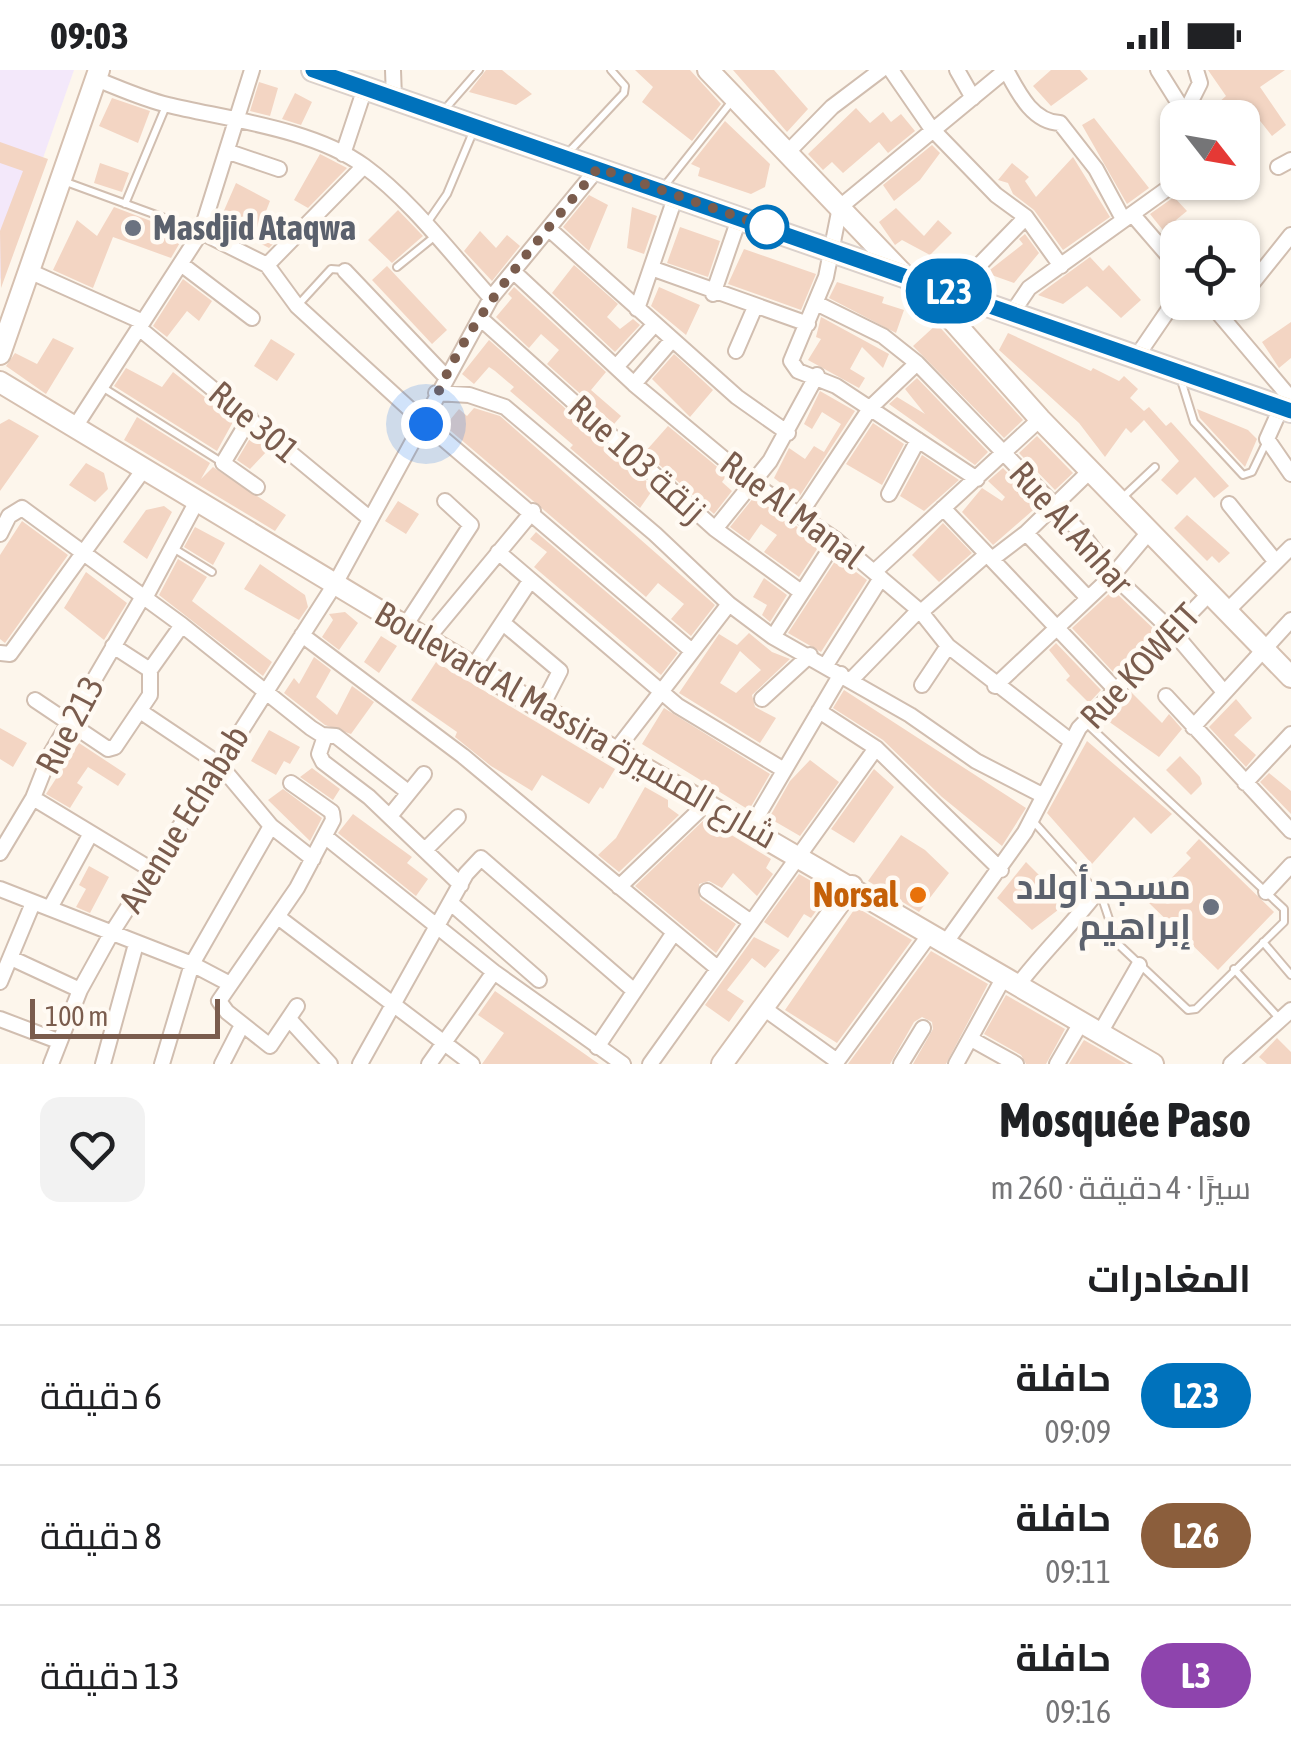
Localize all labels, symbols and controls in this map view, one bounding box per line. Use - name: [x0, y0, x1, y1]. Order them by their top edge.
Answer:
- text: 09:03: [50, 14, 129, 57]
- north arrow: [1160, 100, 1260, 200]
- map controls: [1160, 100, 1260, 320]
- unlabelled marker: [746, 206, 788, 248]
- place label: Masdjid Ataqwa: [153, 207, 356, 247]
- marker: Masdjid Ataqwa: [122, 217, 144, 239]
- button: locate: [1160, 220, 1260, 320]
- line badge: L23: [892, 258, 1006, 324]
- text: L23: [926, 271, 972, 311]
- street label: Rue 301: [202, 372, 308, 470]
- street label: Rue 103 زنقة: [560, 386, 714, 531]
- your location: [401, 399, 451, 449]
- street label: Rue Al Manal: [713, 443, 872, 576]
- street label: Rue Al Anhar: [1002, 453, 1142, 602]
- street label: Boulevard Al Massira شارع المسيرة: [366, 592, 785, 859]
- street label: Rue KOWEIT: [1071, 595, 1207, 736]
- street label: Rue 213: [27, 669, 111, 780]
- street label: Avenue Echabab: [110, 718, 256, 919]
- place label: مسجد أولاد إبراهيم: [1016, 864, 1191, 951]
- place label: Norsal: [813, 874, 899, 914]
- marker: Norsal: [907, 884, 929, 906]
- marker: مسجد أولاد إبراهيم: [1200, 896, 1222, 918]
- scale bar: [30, 994, 220, 1038]
- text: 100 m: [45, 1000, 108, 1032]
- text: Mosquée Paso: [999, 1092, 1251, 1147]
- button: heart: [40, 1097, 145, 1202]
- text: سيرًا · 4 دقيقة · 260 m: [990, 1169, 1251, 1206]
- text: المغادرات: [1088, 1257, 1251, 1300]
- text: حافلة: [1015, 1356, 1111, 1399]
- text: 6 دقيقة: [40, 1374, 162, 1417]
- text: L23: [1173, 1375, 1219, 1415]
- text: 09:09: [1045, 1413, 1111, 1450]
- text: حافلة: [1015, 1496, 1111, 1539]
- text: 8 دقيقة: [40, 1514, 162, 1557]
- text: L26: [1173, 1515, 1219, 1555]
- text: 09:11: [1045, 1553, 1111, 1590]
- text: حافلة: [1015, 1636, 1111, 1679]
- text: 13 دقيقة: [40, 1654, 180, 1697]
- text: L3: [1181, 1655, 1211, 1695]
- text: 09:16: [1045, 1693, 1111, 1730]

